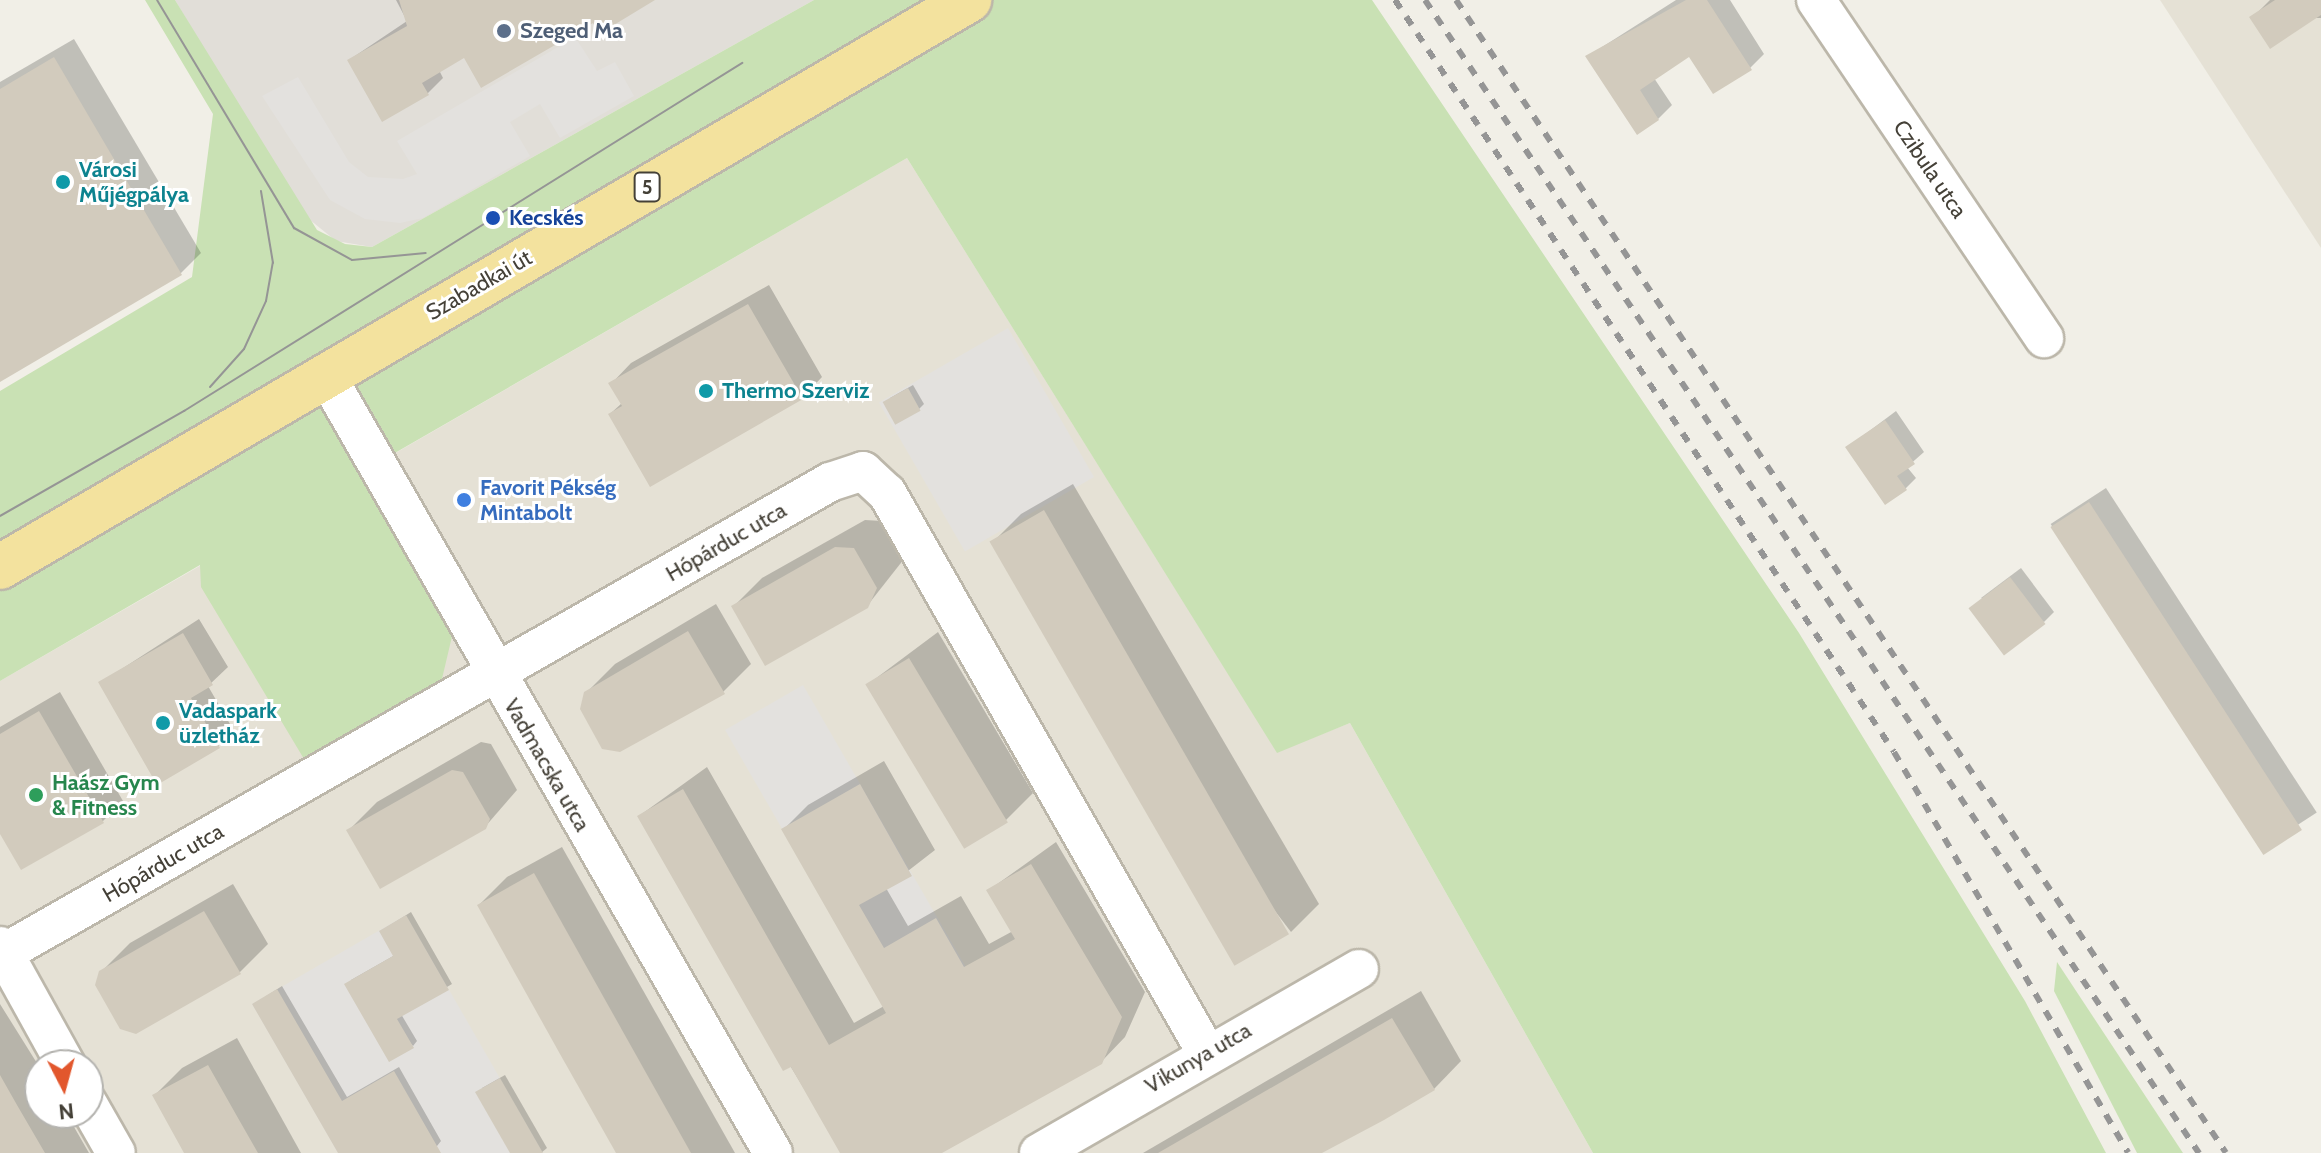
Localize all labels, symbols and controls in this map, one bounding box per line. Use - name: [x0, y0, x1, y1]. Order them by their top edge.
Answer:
- place label: Szeged Ma: [520, 18, 623, 44]
- marker: Szeged Ma: [495, 22, 513, 40]
- street label: Czibula utca: [1888, 115, 1972, 223]
- place label: Városi Műjégpálya: [79, 156, 189, 208]
- road number: 5: [633, 171, 661, 203]
- marker: Városi Műjégpálya: [54, 173, 72, 191]
- place label: Kecskés: [509, 205, 584, 231]
- marker: Kecskés: [484, 209, 502, 227]
- street label: Szabadkai út: [422, 244, 536, 326]
- place label: Thermo Szerviz: [722, 378, 869, 404]
- marker: Thermo Szerviz: [697, 382, 715, 400]
- place label: Favorit Pékség Mintabolt: [480, 474, 616, 526]
- marker: Favorit Pékség Mintabolt: [455, 491, 473, 509]
- street label: Hópárduc utca: [661, 497, 791, 587]
- street label: Vadmacska utca: [498, 694, 596, 836]
- place label: Vadaspark üzletház: [179, 697, 277, 748]
- marker: Vadaspark üzletház: [154, 714, 172, 732]
- place label: Haász Gym & Fitness: [52, 769, 160, 820]
- marker: Haász Gym & Fitness: [27, 786, 45, 804]
- street label: Hópárduc utca: [98, 818, 228, 908]
- street label: Vikunya utca: [1140, 1017, 1256, 1099]
- north arrow: [24, 1049, 104, 1129]
- text: N: [57, 1097, 76, 1126]

